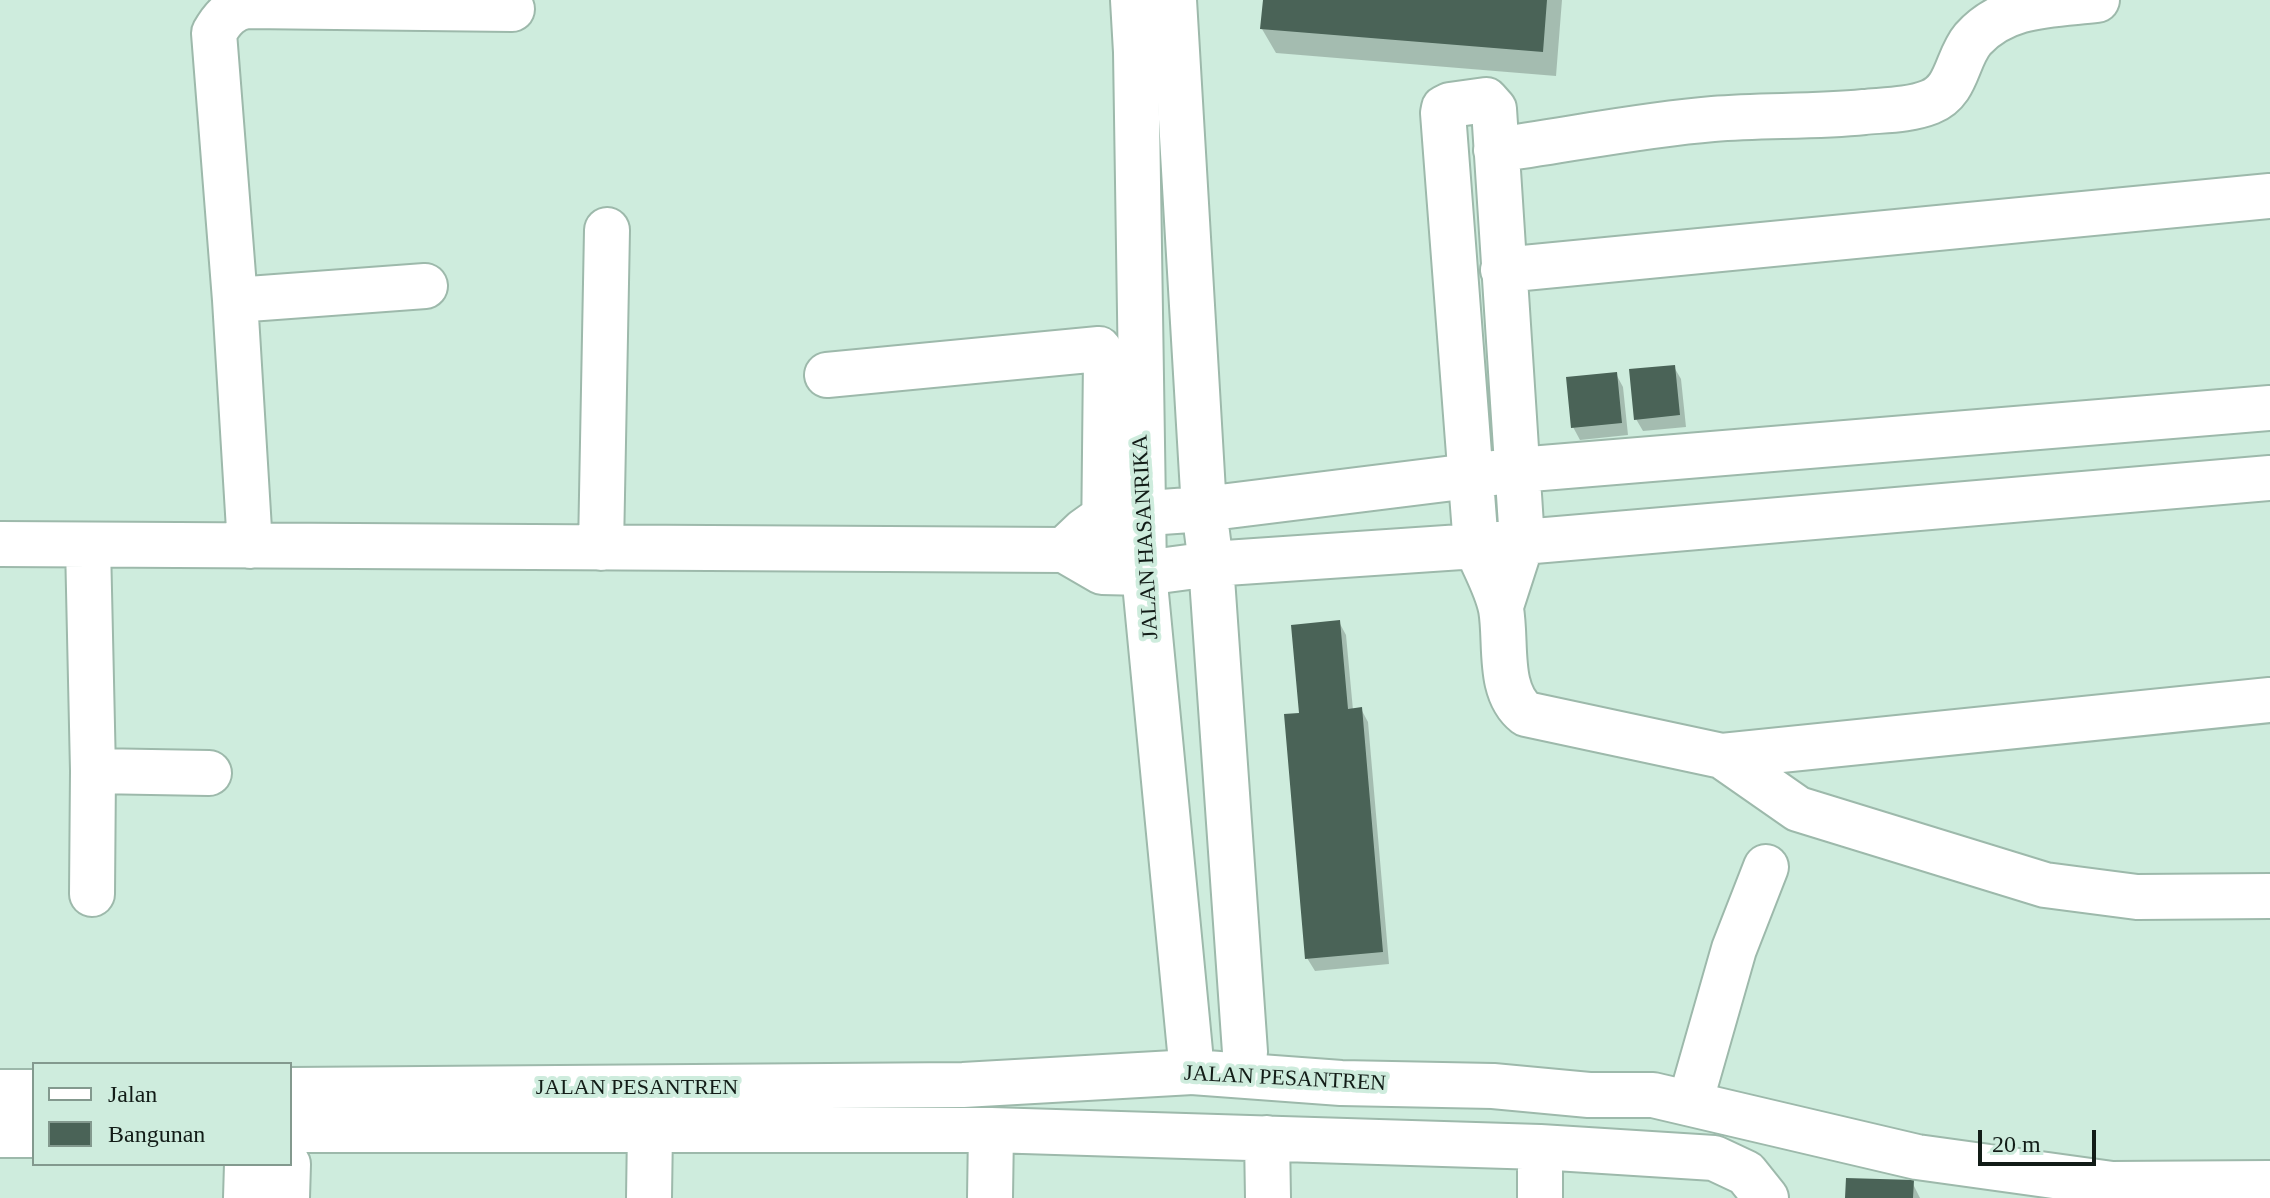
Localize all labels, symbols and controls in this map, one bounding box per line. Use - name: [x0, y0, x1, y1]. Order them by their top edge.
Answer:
- street label: JALAN HASANRIKA: [1127, 434, 1165, 640]
- street label: JALAN PESANTREN: [1183, 1061, 1387, 1097]
- legend: [32, 1062, 292, 1166]
- street label: JALAN PESANTREN: [536, 1075, 738, 1101]
- text: Jalan: [108, 1081, 157, 1107]
- scale bar: [1982, 1114, 2100, 1164]
- text: Bangunan: [108, 1121, 205, 1147]
- text: 20 m: [1992, 1131, 2041, 1157]

